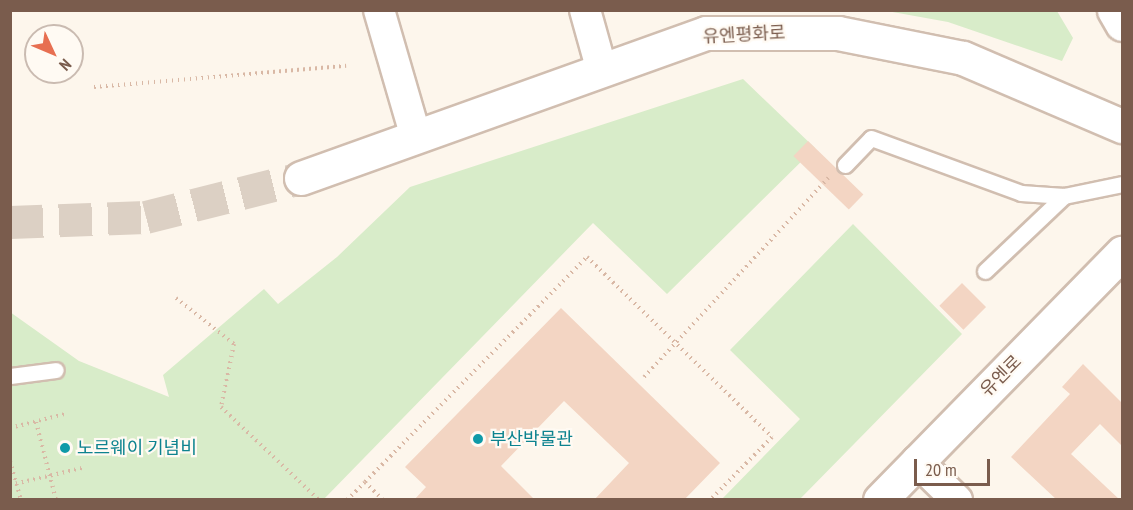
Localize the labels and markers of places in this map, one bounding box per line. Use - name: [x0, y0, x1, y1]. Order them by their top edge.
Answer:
- place label: 부산박물관: [490, 428, 573, 450]
- marker: 부산박물관: [471, 432, 485, 446]
- place label: 노르웨이 기념비: [77, 437, 197, 459]
- marker: 노르웨이 기념비: [58, 441, 72, 455]

